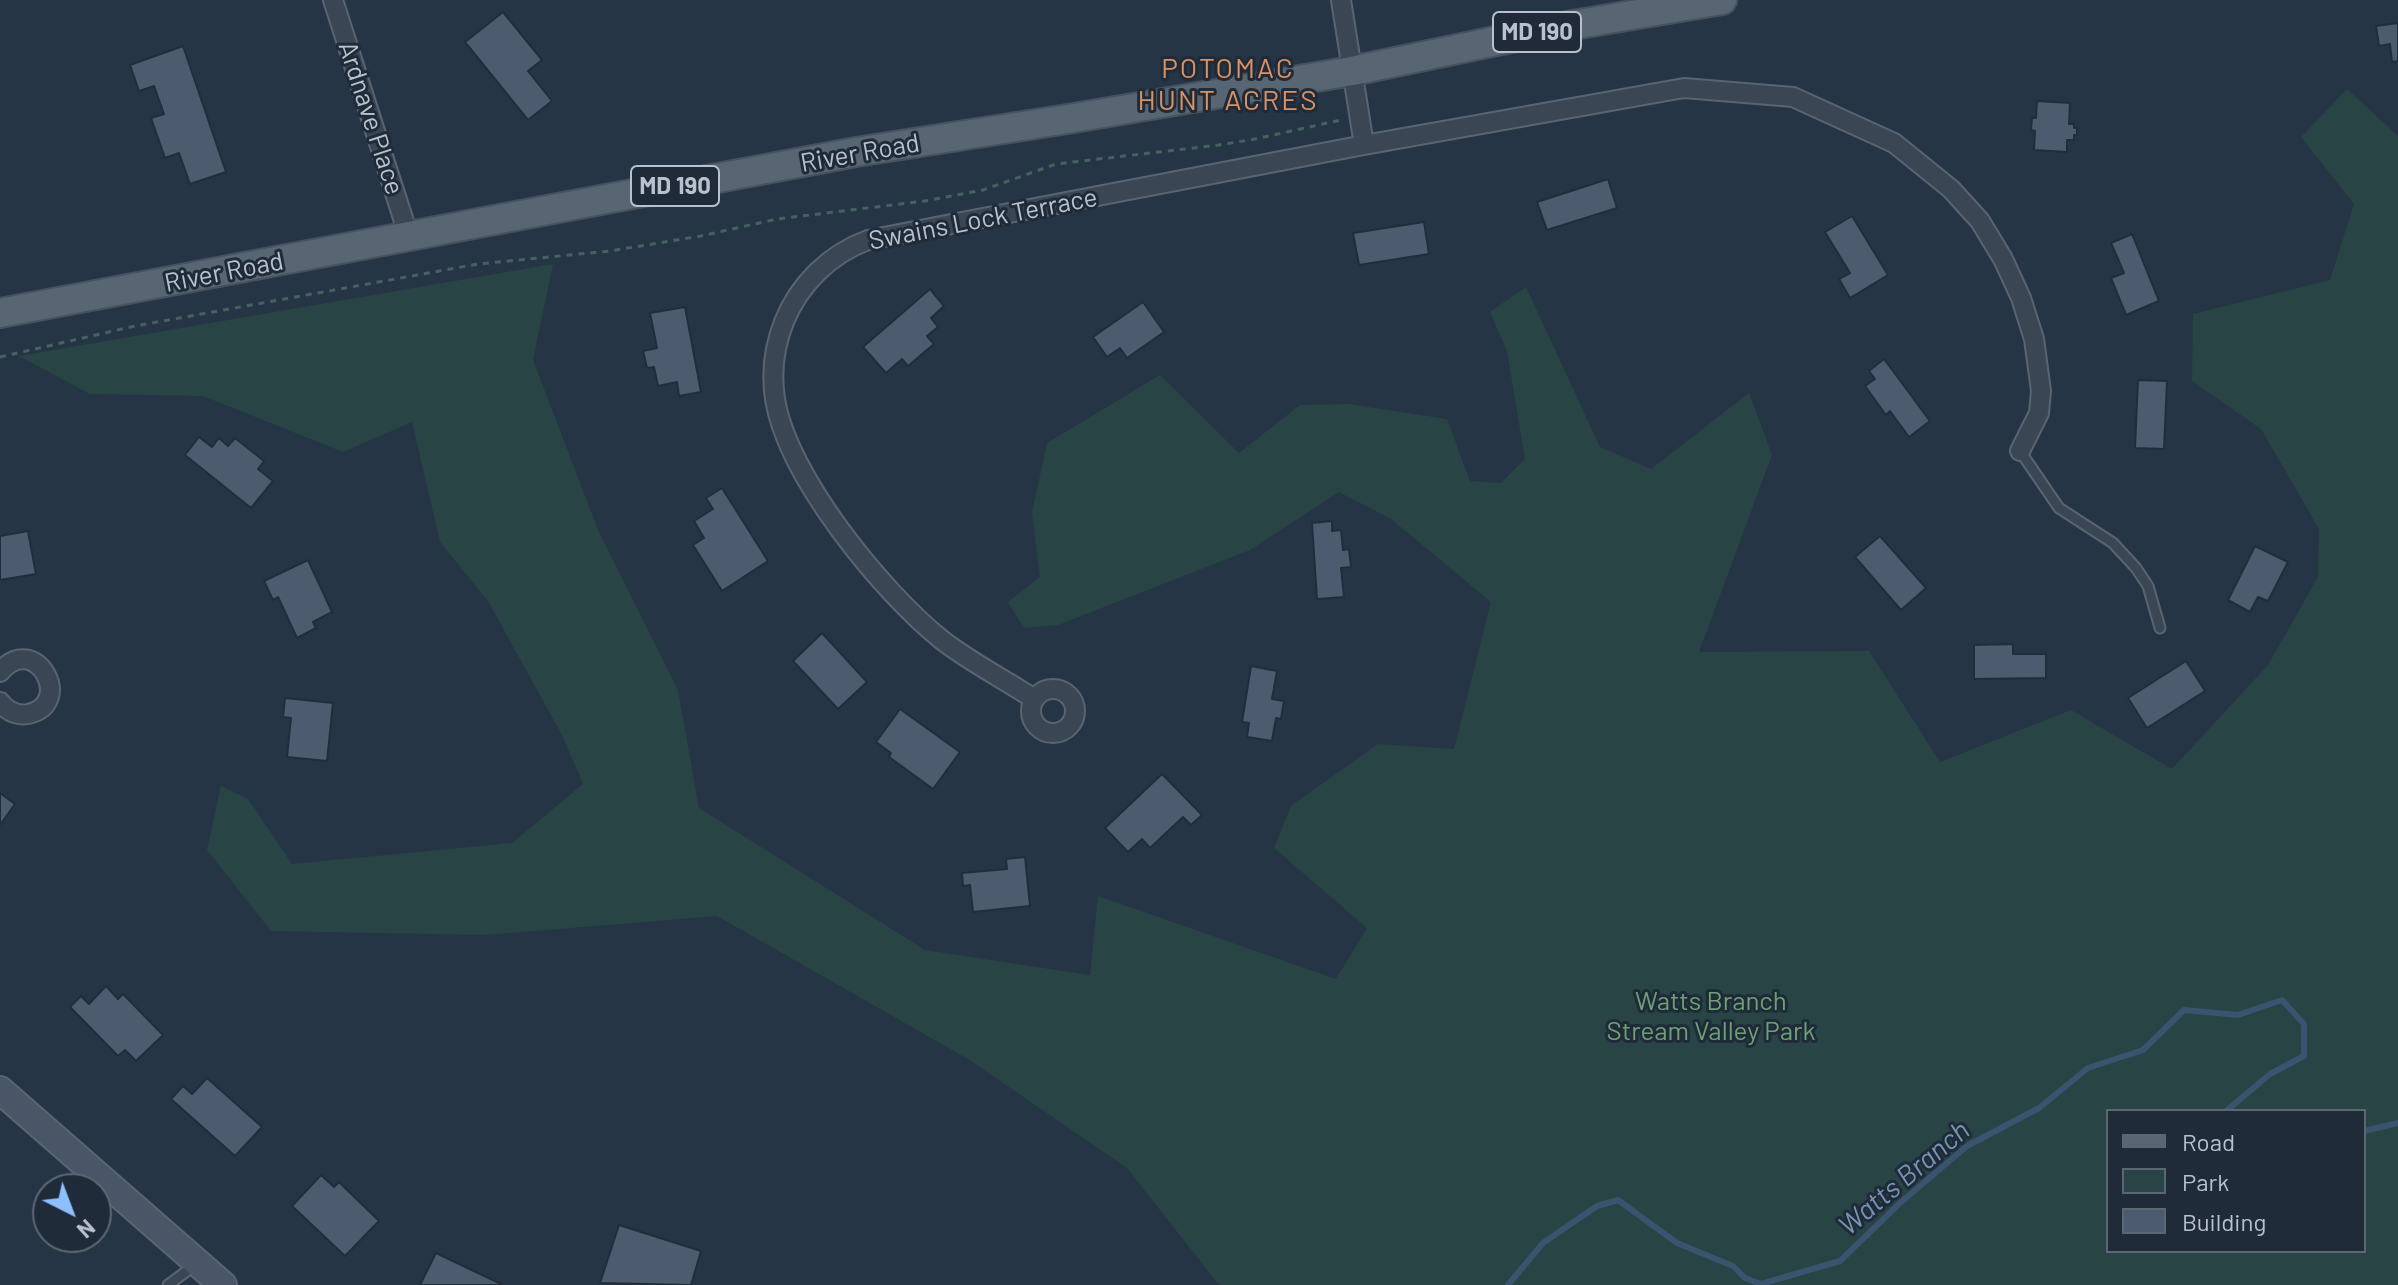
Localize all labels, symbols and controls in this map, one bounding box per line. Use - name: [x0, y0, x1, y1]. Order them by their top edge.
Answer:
- road number: MD 190: [1493, 12, 1581, 52]
- street label: Ardnave Place: [332, 37, 410, 199]
- district label: POTOMAC HUNT ACRES: [1138, 52, 1318, 118]
- street label: River Road: [798, 127, 922, 179]
- road number: MD 190: [631, 166, 719, 206]
- street label: Swains Lock Terrace: [866, 182, 1100, 256]
- street label: River Road: [162, 245, 286, 299]
- park label: Watts Branch Stream Valley Park: [1607, 985, 1815, 1046]
- legend: [2106, 1109, 2366, 1253]
- water label: Watts Branch: [1832, 1114, 1976, 1242]
- text: Road: [2182, 1127, 2235, 1156]
- text: Park: [2182, 1167, 2229, 1196]
- north arrow: [32, 1173, 112, 1253]
- text: Building: [2182, 1207, 2266, 1236]
- text: N: [73, 1215, 101, 1244]

